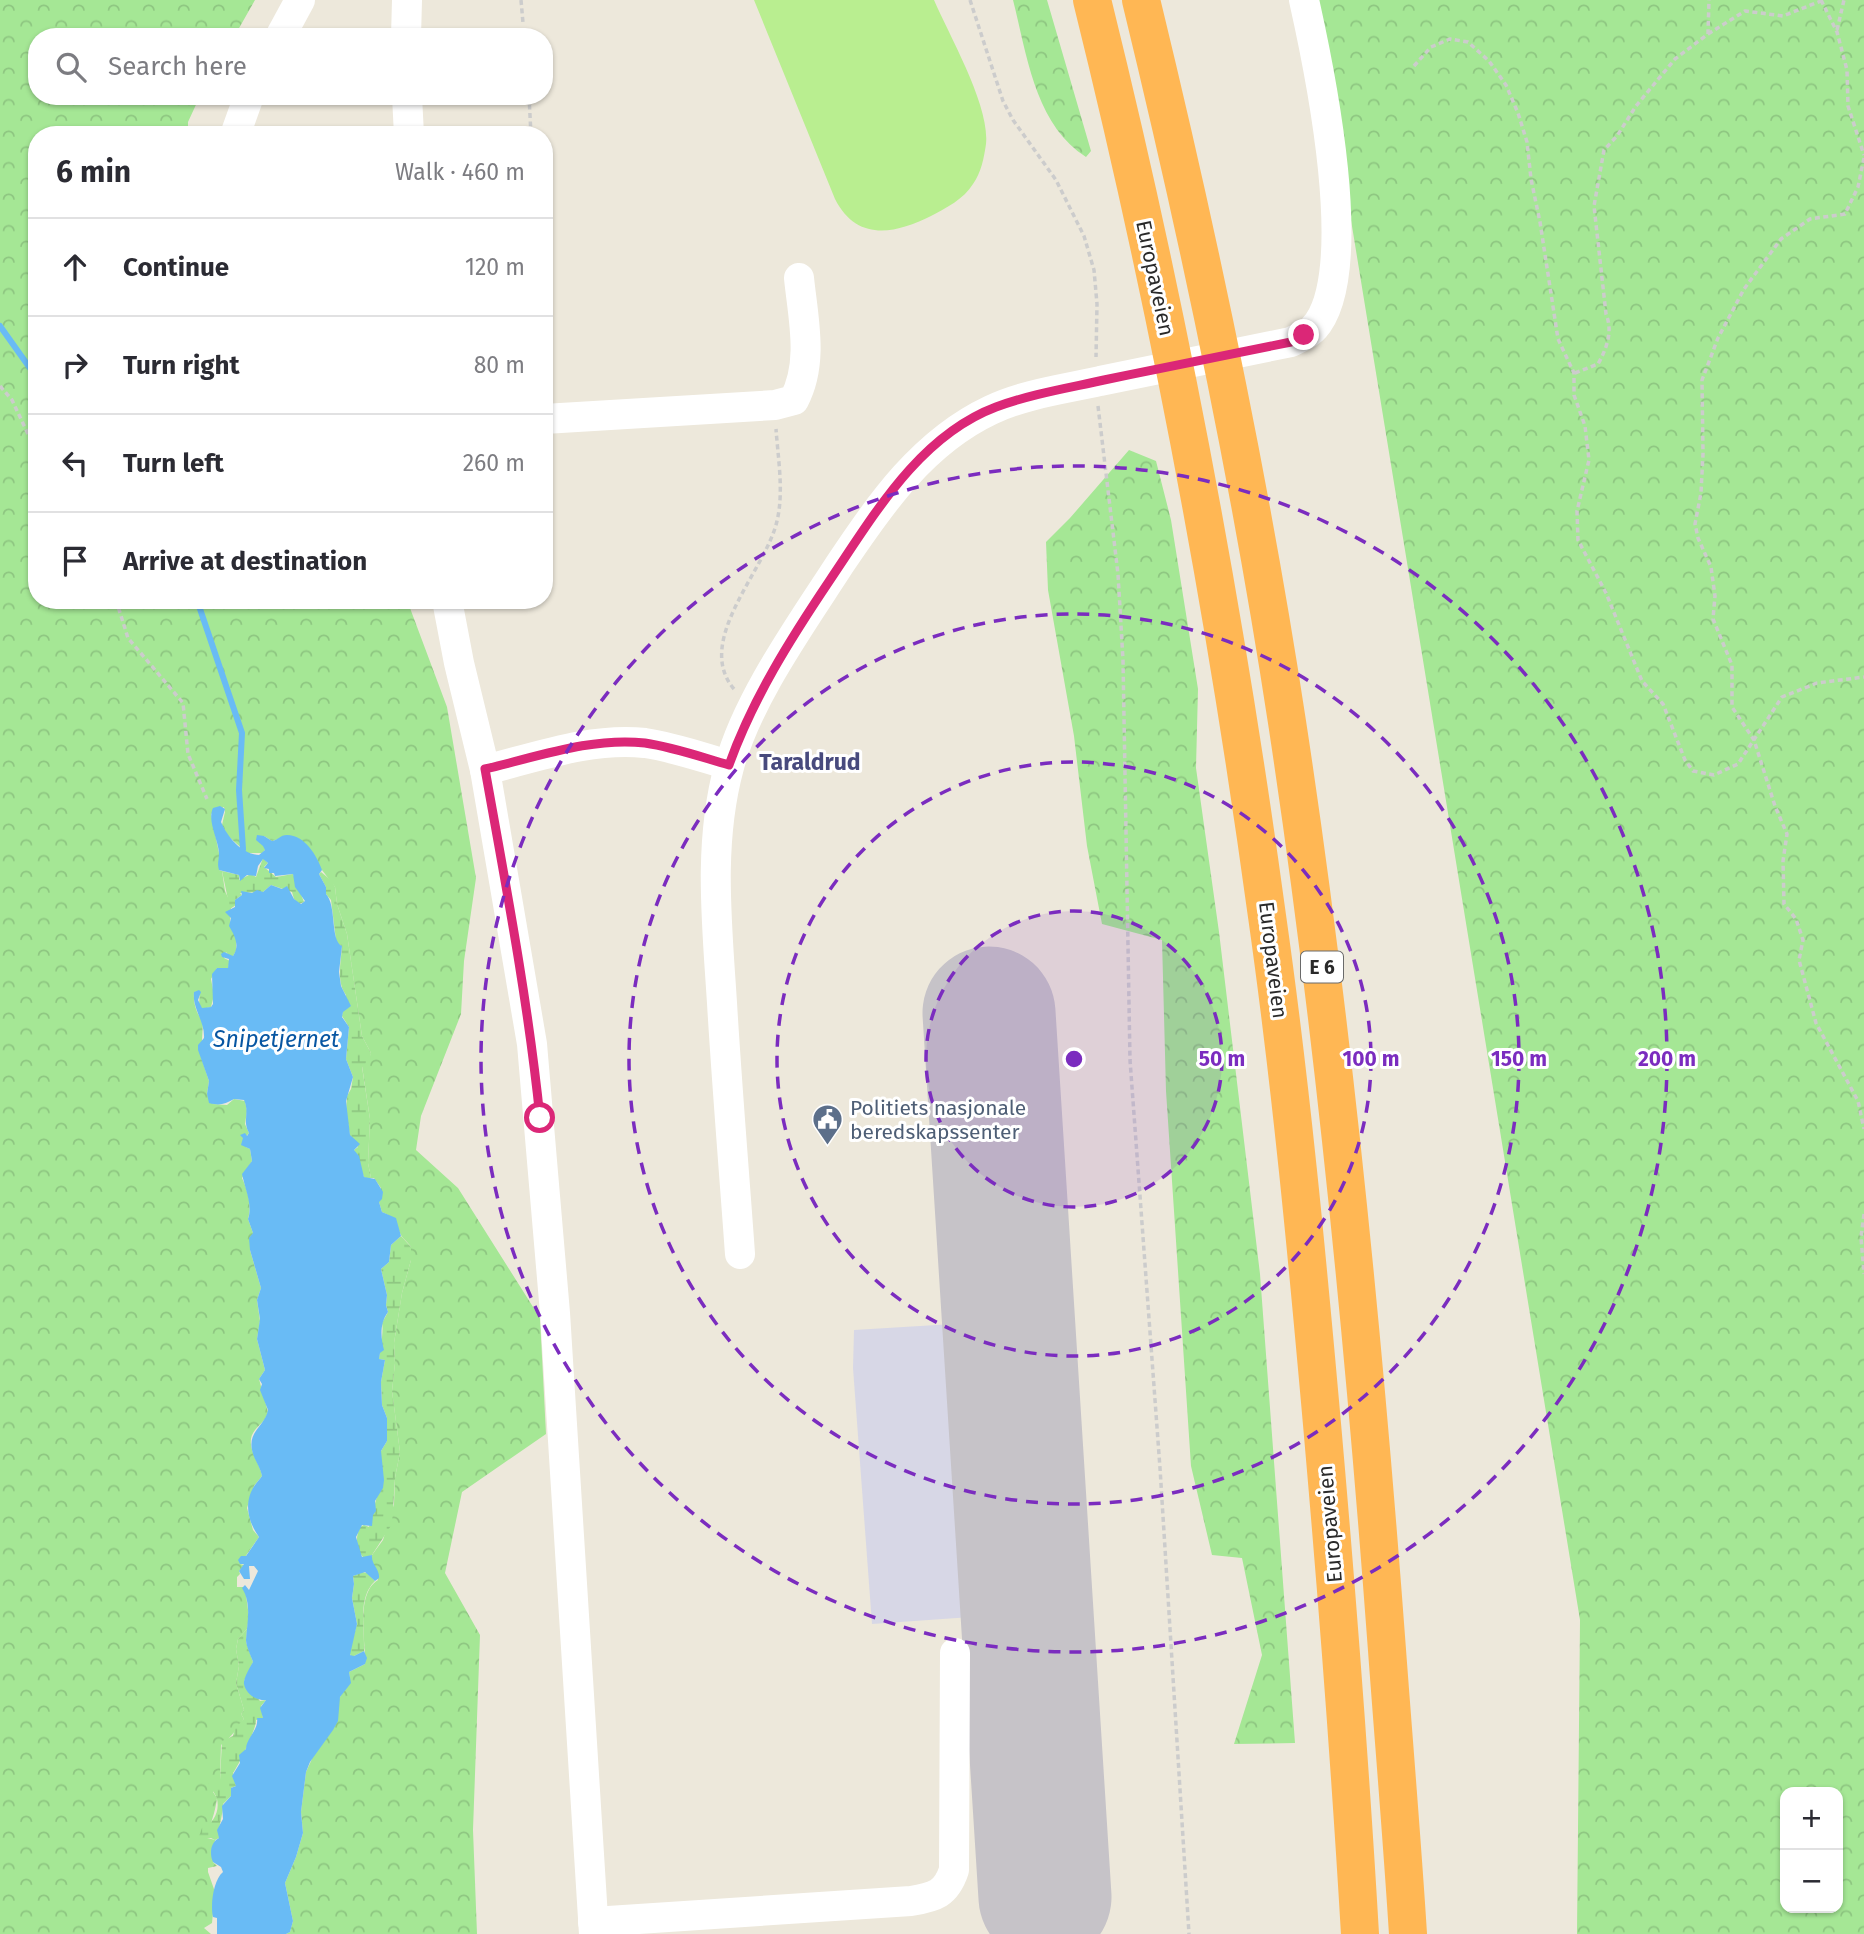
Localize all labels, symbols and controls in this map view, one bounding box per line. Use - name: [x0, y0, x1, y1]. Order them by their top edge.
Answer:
- search box: [28, 28, 553, 105]
- icon: search: [52, 48, 90, 86]
- text: Search here: [108, 51, 247, 82]
- text: 6 min: [56, 154, 131, 190]
- text: Walk · 460 m: [395, 158, 525, 186]
- street label: Europaveien: [1130, 218, 1180, 338]
- icon: ahead: [56, 248, 94, 286]
- text: Continue: [123, 252, 229, 283]
- text: 120 m: [465, 253, 525, 281]
- route end: [1288, 319, 1319, 350]
- icon: right: [56, 346, 94, 384]
- text: Turn right: [123, 350, 240, 381]
- text: 80 m: [474, 351, 525, 379]
- icon: left: [56, 444, 94, 482]
- text: Turn left: [123, 448, 224, 479]
- text: 260 m: [463, 449, 525, 477]
- icon: arrive: [56, 542, 94, 580]
- text: Arrive at destination: [123, 546, 367, 577]
- district label: Taraldrud: [759, 748, 861, 776]
- street label: Europaveien: [1253, 900, 1293, 1020]
- road number: E 6: [1301, 951, 1343, 982]
- water label: Snipetjernet: [212, 1025, 340, 1053]
- text: 50 m: [1199, 1046, 1245, 1072]
- text: 100 m: [1342, 1046, 1400, 1072]
- text: 150 m: [1491, 1046, 1547, 1072]
- text: 200 m: [1638, 1046, 1696, 1072]
- centre of rings: [1062, 1047, 1086, 1071]
- place label: Politiets nasjonale beredskapssenter: [850, 1095, 1026, 1145]
- route start: [524, 1102, 555, 1133]
- public building icon: Politiets nasjonale beredskapssenter: [810, 1103, 844, 1147]
- street label: Europaveien: [1312, 1464, 1348, 1584]
- map controls: [1780, 1787, 1843, 1913]
- button: +: [1780, 1787, 1843, 1850]
- button: −: [1780, 1850, 1843, 1913]

